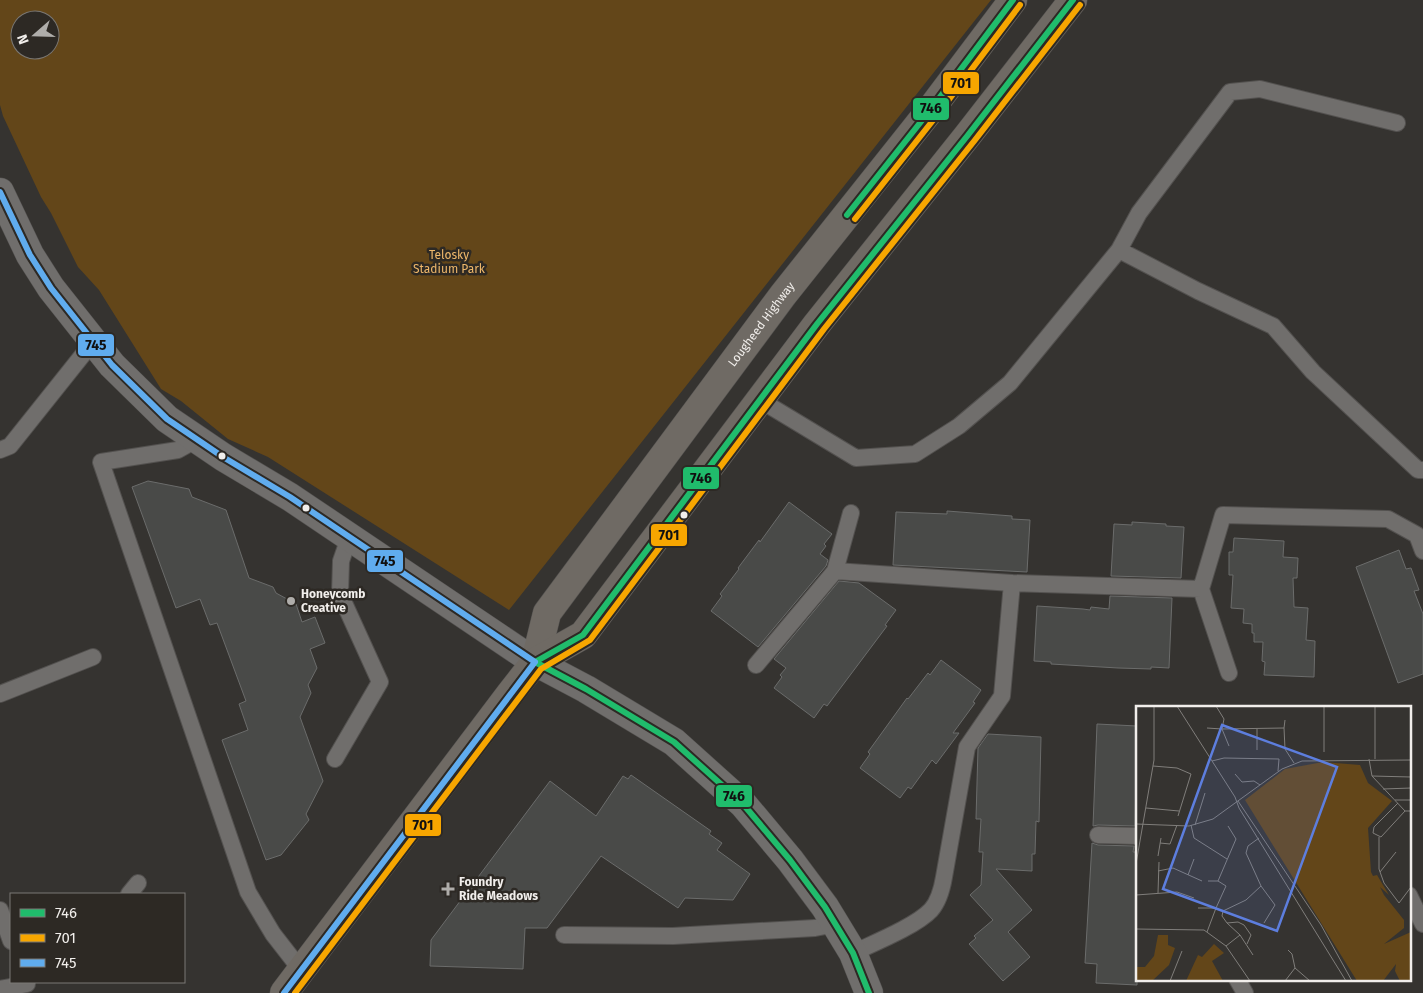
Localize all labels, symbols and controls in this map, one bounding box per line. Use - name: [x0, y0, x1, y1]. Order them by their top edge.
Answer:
- north arrow: [10, 10, 60, 60]
- text: N: [14, 32, 33, 47]
- line badge: 701: [942, 71, 980, 95]
- text: 701: [951, 75, 971, 92]
- line badge: 746: [912, 97, 950, 121]
- text: 746: [920, 100, 942, 117]
- park label: Telosky Stadium Park: [413, 248, 486, 276]
- street label: Lougheed Highway: [725, 279, 798, 369]
- line badge: 745: [77, 333, 115, 357]
- text: 745: [85, 337, 107, 354]
- unlabelled marker: [217, 451, 227, 461]
- line badge: 746: [682, 466, 720, 490]
- text: 746: [690, 470, 712, 487]
- unlabelled marker: [301, 503, 311, 513]
- unlabelled marker: [679, 510, 689, 520]
- line badge: 701: [650, 523, 688, 547]
- text: 701: [659, 527, 679, 544]
- line badge: 745: [366, 549, 404, 573]
- text: 745: [374, 553, 396, 570]
- place label: Honeycomb Creative: [301, 587, 365, 615]
- marker: Honeycomb Creative: [285, 595, 297, 607]
- inset map: [1136, 706, 1410, 980]
- line badge: 746: [715, 784, 753, 808]
- text: 746: [723, 788, 745, 805]
- line badge: 701: [404, 813, 442, 837]
- text: 701: [413, 817, 433, 834]
- place label: Foundry Ride Meadows: [459, 875, 538, 903]
- marker: Foundry Ride Meadows: [441, 882, 455, 896]
- legend: [10, 893, 185, 983]
- text: 746: [55, 904, 77, 922]
- text: 701: [55, 929, 76, 947]
- text: 745: [55, 954, 76, 972]

